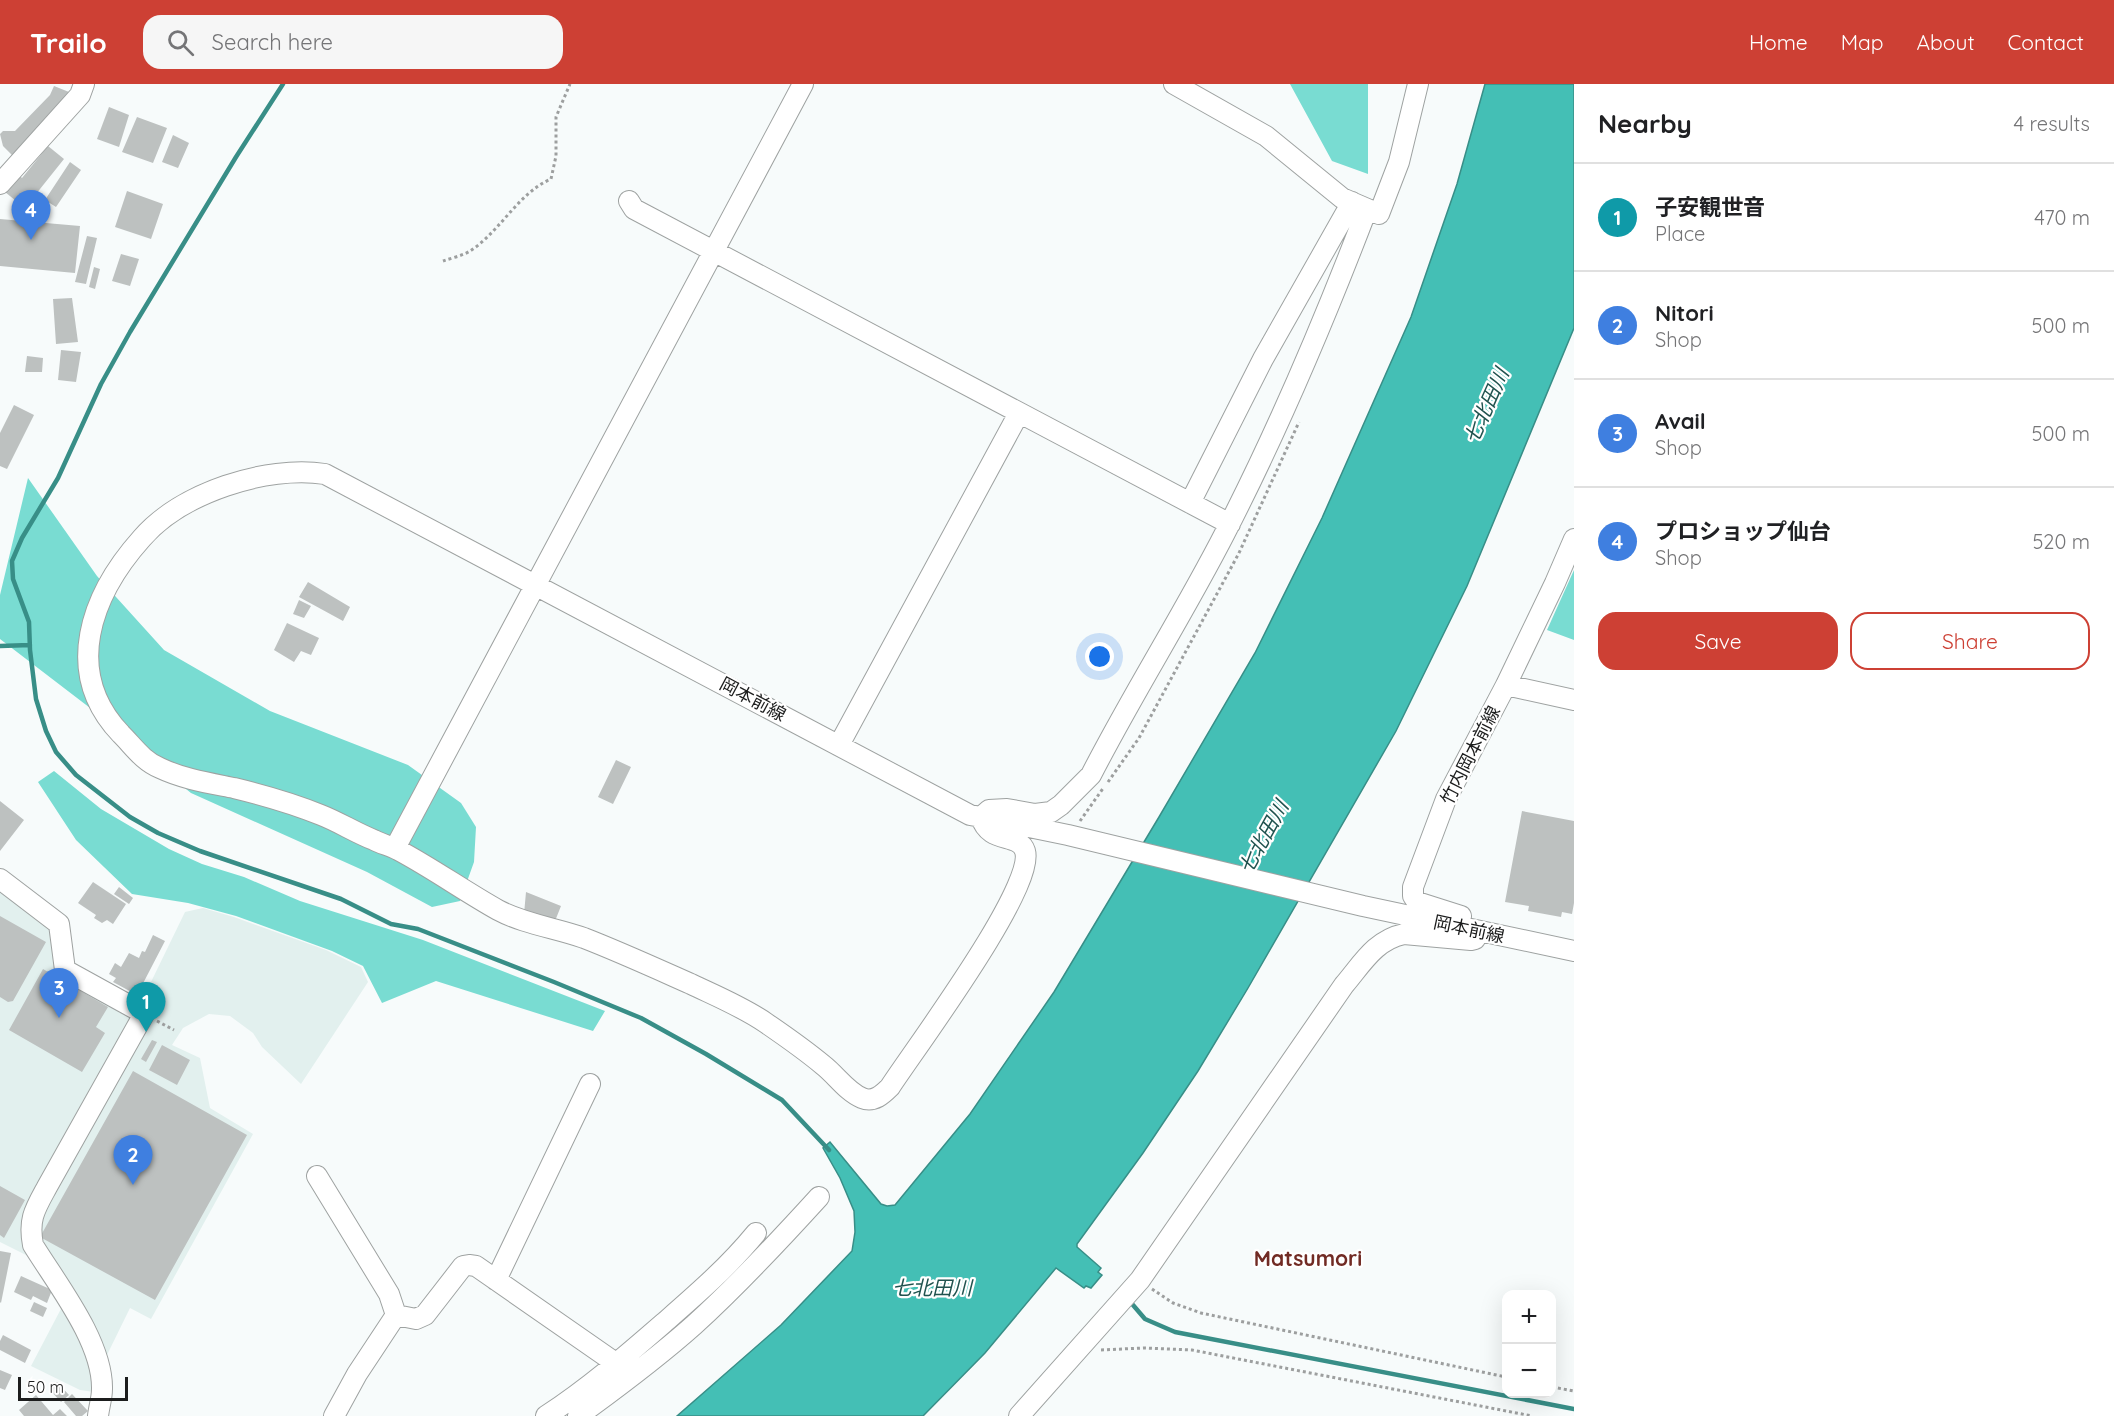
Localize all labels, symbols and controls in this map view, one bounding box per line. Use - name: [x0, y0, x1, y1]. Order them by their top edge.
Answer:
- search box: [143, 15, 563, 69]
- text: Trailo: [30, 25, 107, 60]
- icon: search: [164, 26, 197, 59]
- text: Search here: [212, 28, 333, 56]
- text: Home: [1749, 29, 1808, 55]
- text: Map: [1841, 29, 1884, 55]
- text: About: [1917, 29, 1975, 55]
- text: Contact: [2008, 29, 2084, 55]
- text: Nearby: [1598, 107, 1692, 140]
- text: 4 results: [2014, 111, 2090, 136]
- pin: 4: [12, 190, 51, 240]
- text: 子安観世音: [1655, 193, 1765, 221]
- text: 1: [1614, 205, 1621, 230]
- text: 470 m: [2034, 205, 2090, 230]
- text: Place: [1655, 221, 1705, 246]
- text: Nitori: [1655, 299, 1714, 327]
- text: 2: [1612, 313, 1623, 338]
- text: 500 m: [2032, 313, 2090, 338]
- text: Shop: [1655, 327, 1702, 352]
- water label: 七北田川: [1458, 363, 1515, 448]
- text: Avail: [1655, 407, 1706, 435]
- text: 3: [1612, 421, 1623, 446]
- text: 500 m: [2032, 421, 2090, 446]
- text: Shop: [1655, 435, 1702, 460]
- text: プロショップ仙台: [1655, 517, 1831, 545]
- text: 4: [1612, 529, 1623, 554]
- text: 520 m: [2032, 529, 2090, 554]
- text: Shop: [1655, 545, 1702, 570]
- button: Save: [1598, 612, 1838, 670]
- button: Share: [1850, 612, 2090, 670]
- your location: [1085, 642, 1114, 671]
- street label: 岡本前線: [716, 672, 790, 726]
- street label: 竹内岡本前線: [1435, 702, 1505, 808]
- water label: 七北田川: [1233, 794, 1294, 878]
- street label: 岡本前線: [1431, 910, 1507, 948]
- pin: 3: [40, 968, 78, 1018]
- pin: 1: [126, 982, 166, 1032]
- pin: 2: [114, 1136, 152, 1185]
- district label: Matsumori: [1254, 1245, 1362, 1271]
- water label: 七北田川: [892, 1275, 974, 1300]
- map controls: [1502, 1290, 1556, 1398]
- button: +: [1502, 1290, 1556, 1344]
- button: −: [1502, 1344, 1556, 1398]
- scale bar: [18, 1374, 128, 1402]
- text: 50 m: [27, 1377, 64, 1397]

